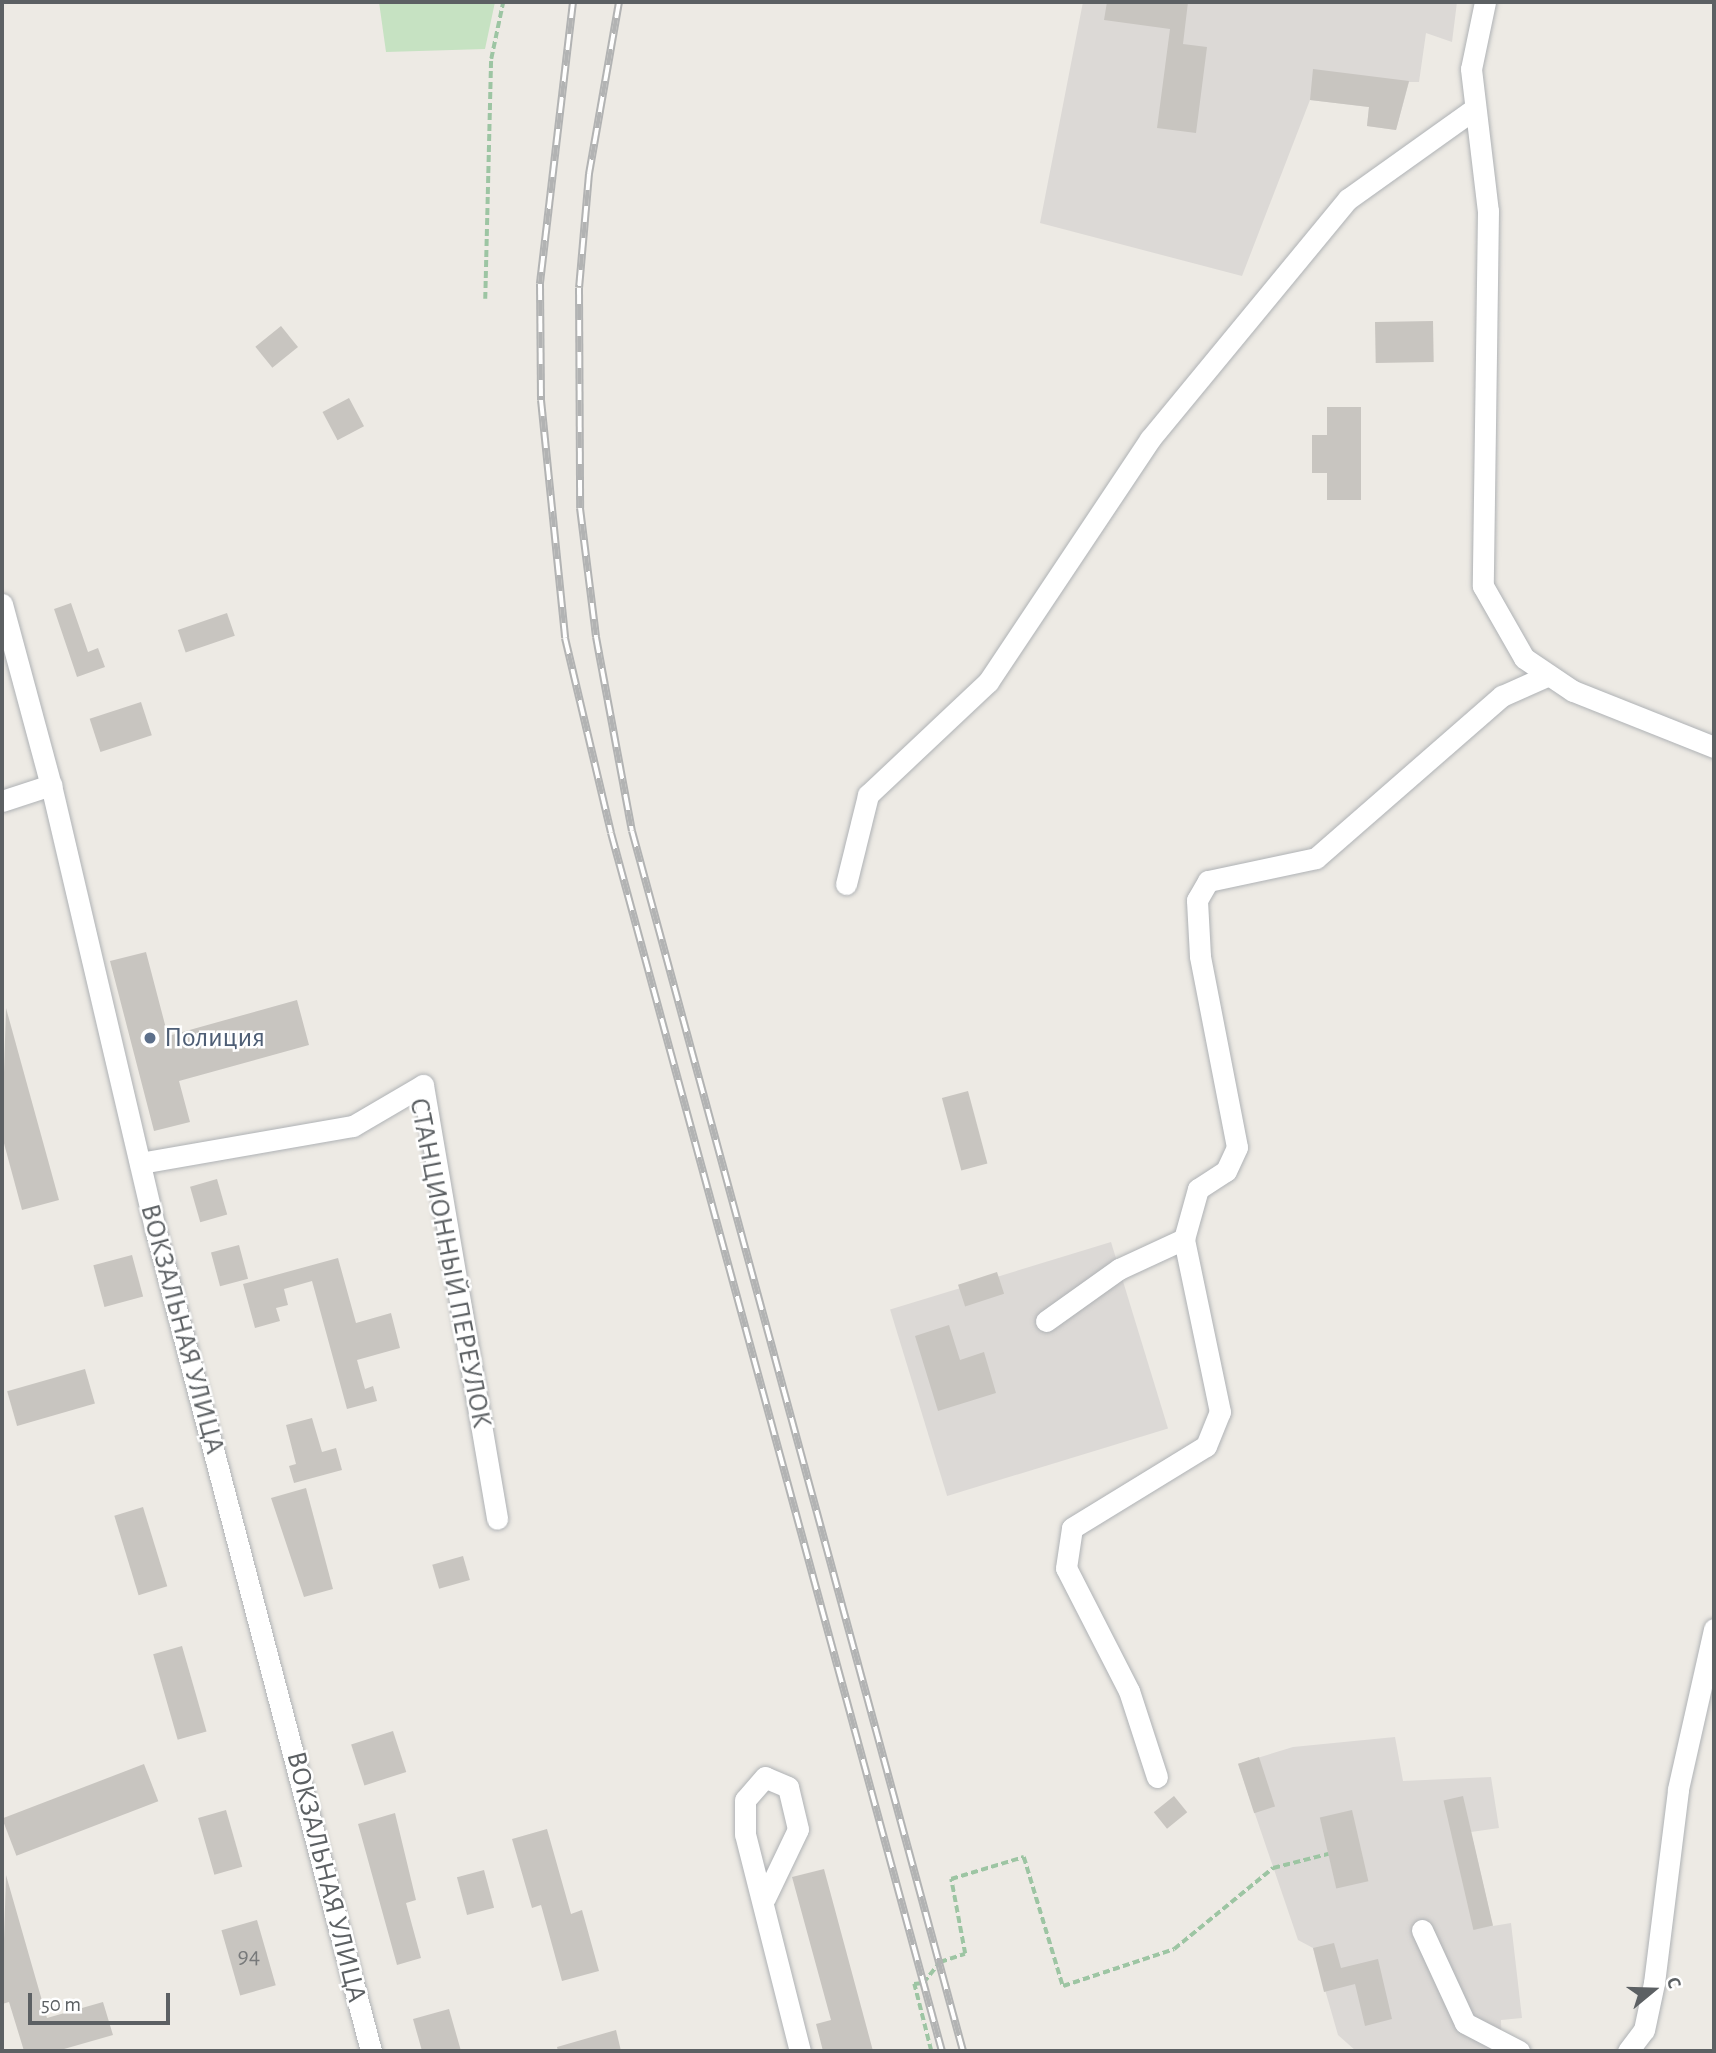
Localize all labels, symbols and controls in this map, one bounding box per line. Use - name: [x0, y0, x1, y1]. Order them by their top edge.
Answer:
- place label: Полиция: [164, 1021, 265, 1055]
- marker: Полиция: [142, 1030, 158, 1046]
- street label: СТАНЦИОННЫЙ ПЕРЕУЛОК: [401, 1095, 499, 1431]
- street label: ВОКЗАЛЬНАЯ УЛИЦА: [132, 1200, 232, 1458]
- street label: ВОКЗАЛЬНАЯ УЛИЦА: [279, 1748, 373, 2006]
- house number: 94: [238, 1943, 260, 1971]
- north arrow: [1618, 1955, 1688, 2025]
- text: С: [1663, 1975, 1684, 1991]
- scale bar: [32, 1980, 173, 2024]
- text: 50 m: [41, 1994, 81, 2015]

